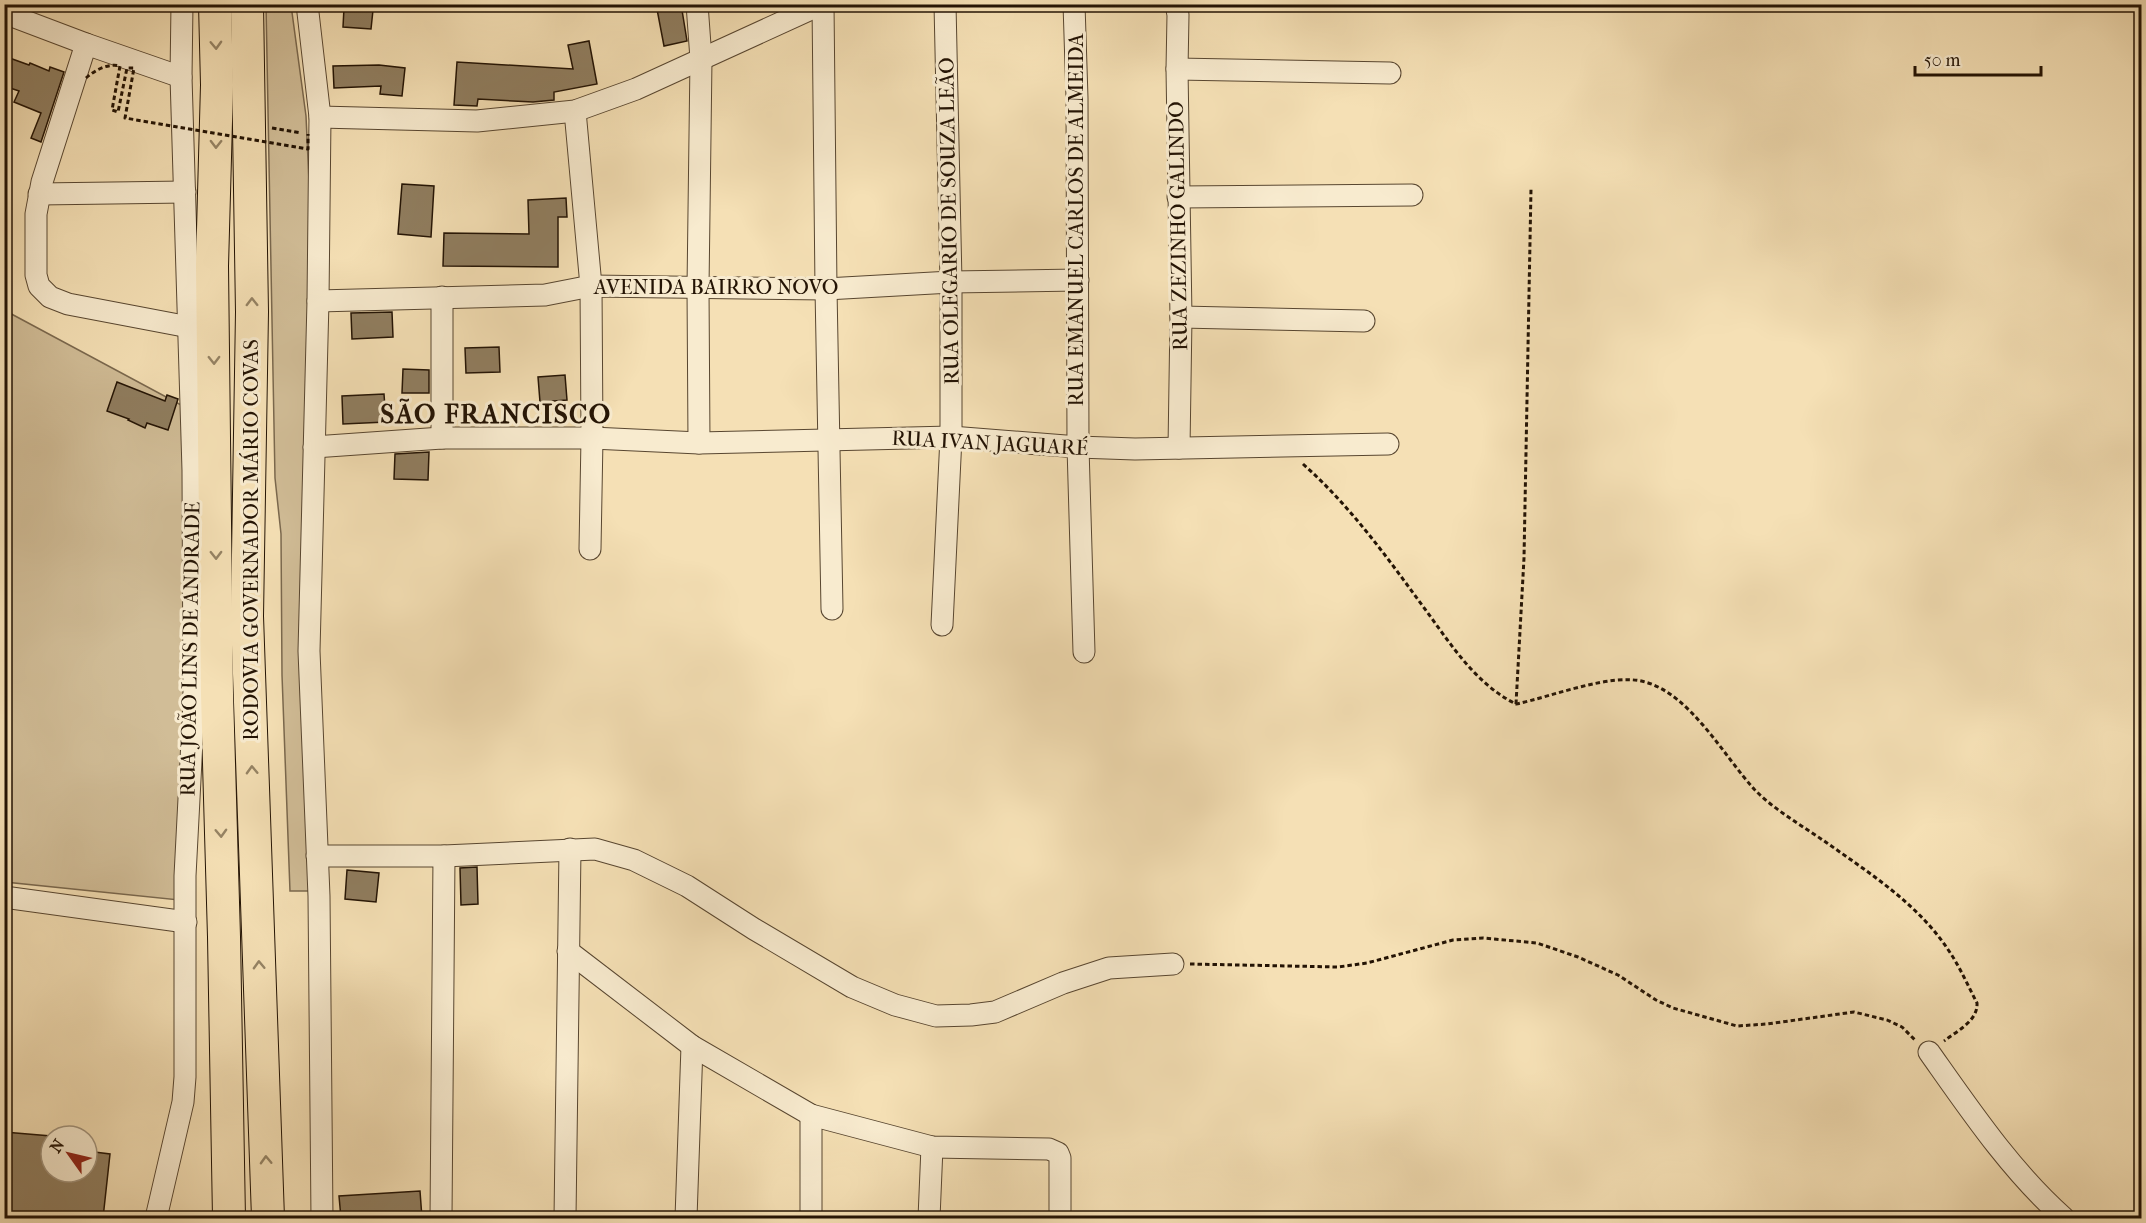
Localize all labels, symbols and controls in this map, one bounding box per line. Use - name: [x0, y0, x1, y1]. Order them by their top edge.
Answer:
- street label: RUA EMANUEL CARLOS DE ALMEIDA: [1064, 33, 1088, 407]
- scale bar: [1915, 39, 2041, 77]
- one-way arrow: [209, 40, 222, 49]
- text: 50 m: [1924, 50, 1961, 71]
- street label: RUA OLEGARIO DE SOUZA LEÃO: [934, 57, 964, 385]
- street label: RUA ZEZINHO GALINDO: [1164, 101, 1192, 351]
- one-way arrow: [209, 139, 222, 148]
- street label: AVENIDA BAIRRO NOVO: [593, 275, 838, 299]
- one-way arrow: [246, 298, 258, 307]
- street label: RODOVIA GOVERNADOR MÁRIO COVAS: [239, 339, 263, 741]
- one-way arrow: [208, 355, 220, 364]
- district label: SÃO FRANCISCO: [380, 398, 612, 430]
- street label: RUA IVAN JAGUARÉ: [891, 426, 1089, 460]
- street label: RUA JOÃO LINS DE ANDRADE: [175, 501, 205, 797]
- one-way arrow: [210, 550, 222, 559]
- one-way arrow: [245, 766, 258, 775]
- one-way arrow: [215, 829, 228, 838]
- one-way arrow: [253, 961, 266, 970]
- north arrow: [39, 1124, 99, 1184]
- text: N: [46, 1135, 69, 1156]
- one-way arrow: [260, 1156, 273, 1165]

